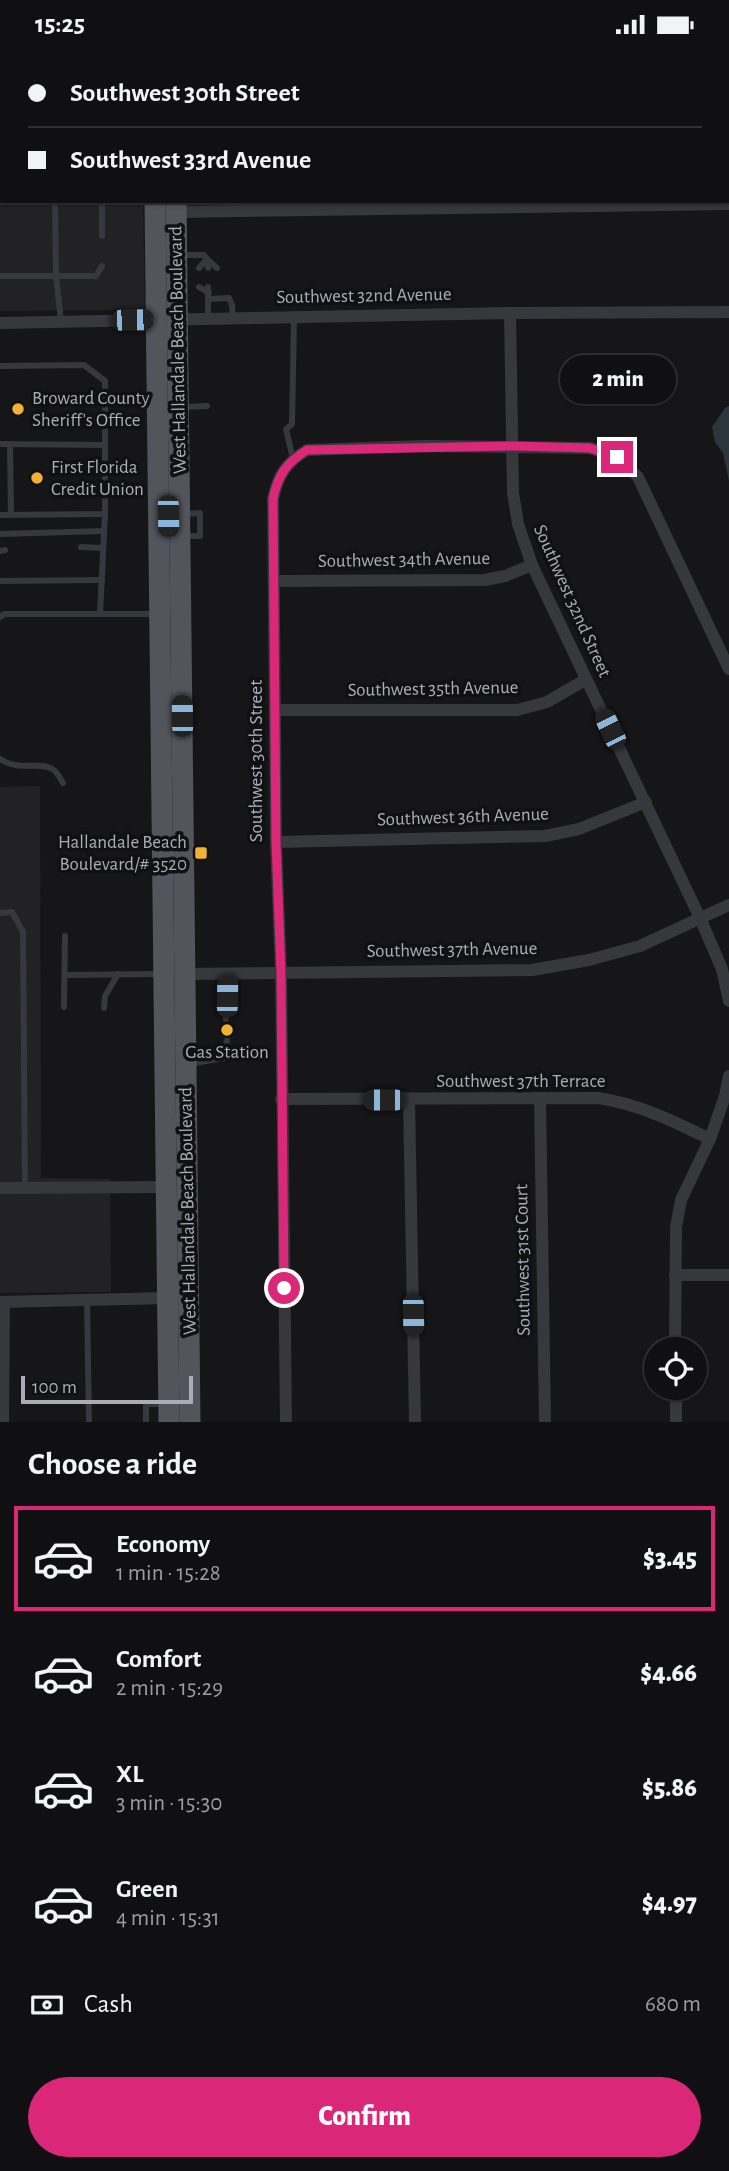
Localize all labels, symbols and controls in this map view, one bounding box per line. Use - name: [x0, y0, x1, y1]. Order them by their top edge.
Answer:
- text: 15:25: [35, 11, 85, 37]
- text: Southwest 30th Street: [70, 80, 299, 106]
- text: Southwest 33rd Avenue: [70, 147, 311, 173]
- street label: West Hallandale Beach Boulevard: [166, 226, 190, 474]
- street label: Southwest 32nd Avenue: [276, 285, 452, 307]
- car: [111, 309, 154, 331]
- callout: 2 min: [559, 355, 675, 405]
- text: 2 min: [592, 368, 644, 391]
- place label: Broward County Sheriff's Office: [32, 389, 150, 430]
- marker: Broward County Sheriff's Office: [10, 401, 26, 417]
- route end: [601, 441, 633, 473]
- place label: First Florida Credit Union: [51, 458, 144, 499]
- marker: First Florida Credit Union: [29, 470, 45, 486]
- car: [158, 495, 179, 537]
- street label: Southwest 32nd Street: [530, 522, 614, 680]
- street label: Southwest 34th Avenue: [318, 549, 490, 571]
- street label: Southwest 35th Avenue: [347, 678, 519, 700]
- street label: Southwest 30th Street: [247, 680, 266, 842]
- car: [172, 695, 193, 737]
- car: [592, 706, 629, 752]
- street label: Southwest 36th Avenue: [377, 805, 549, 829]
- place label: Hallandale Beach Boulevard/# 3520: [58, 833, 187, 874]
- marker: Hallandale Beach Boulevard/# 3520: [193, 845, 209, 861]
- street label: Southwest 37th Avenue: [366, 939, 538, 961]
- car: [217, 975, 238, 1017]
- marker: Gas Station: [219, 1022, 235, 1038]
- place label: Gas Station: [185, 1043, 269, 1062]
- street label: Southwest 37th Terrace: [436, 1072, 606, 1091]
- street label: West Hallandale Beach Boulevard: [176, 1087, 200, 1335]
- car: [364, 1090, 406, 1111]
- street label: Southwest 31st Court: [512, 1184, 534, 1336]
- route start: [268, 1272, 300, 1304]
- car: [403, 1294, 424, 1336]
- map controls: [644, 1337, 707, 1400]
- button: locate: [644, 1337, 707, 1400]
- scale bar: [21, 1373, 192, 1405]
- text: 100 m: [32, 1378, 77, 1397]
- text: Choose a ride: [28, 1448, 197, 1480]
- icon: car: [32, 1527, 95, 1590]
- text: Economy: [116, 1531, 210, 1557]
- text: $3.45: [643, 1545, 697, 1571]
- text: 1 min · 15:28: [116, 1562, 221, 1585]
- icon: car: [32, 1642, 95, 1705]
- text: Comfort: [116, 1646, 201, 1672]
- text: $4.66: [640, 1660, 697, 1686]
- text: 2 min · 15:29: [116, 1677, 223, 1700]
- icon: car: [32, 1757, 95, 1820]
- text: XL: [116, 1761, 143, 1787]
- text: $5.86: [642, 1775, 697, 1801]
- text: 3 min · 15:30: [116, 1792, 222, 1815]
- icon: car: [32, 1872, 95, 1935]
- text: Green: [116, 1876, 178, 1902]
- text: $4.97: [642, 1890, 697, 1916]
- text: 4 min · 15:31: [116, 1907, 220, 1930]
- icon: cash: [28, 1986, 66, 2024]
- text: Cash: [84, 1991, 133, 2017]
- text: 680 m: [645, 1993, 701, 2016]
- button: Confirm: [28, 2077, 701, 2157]

